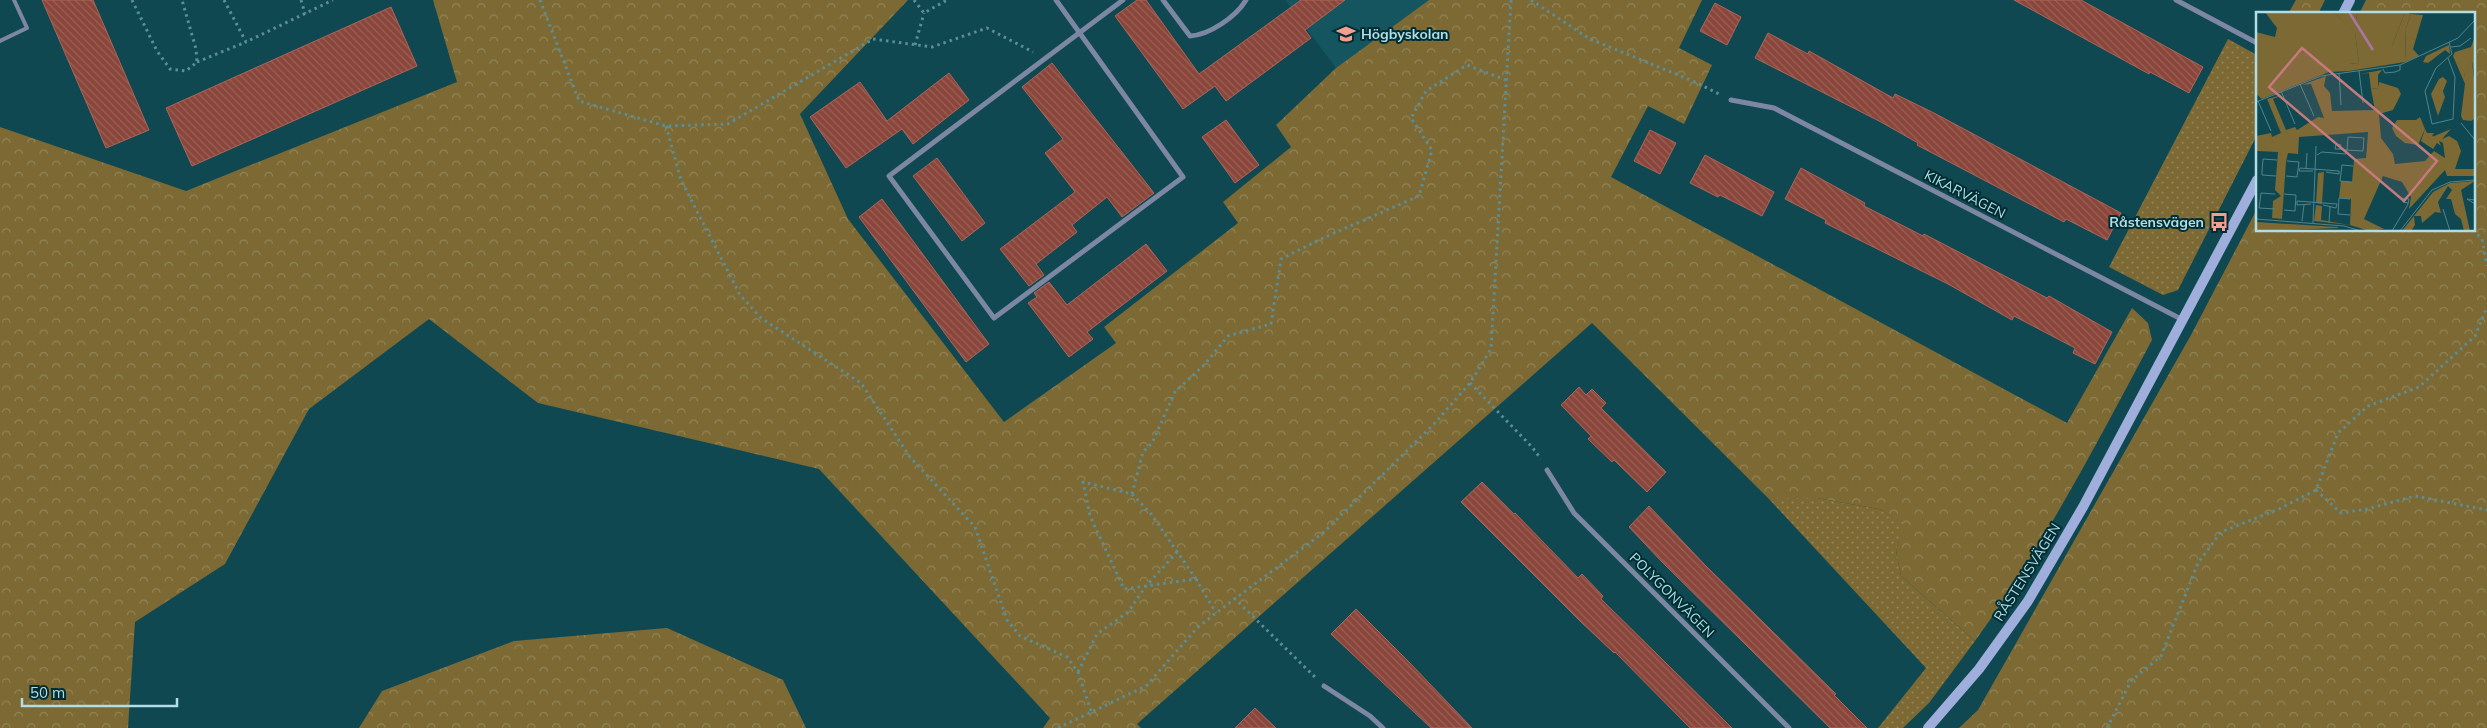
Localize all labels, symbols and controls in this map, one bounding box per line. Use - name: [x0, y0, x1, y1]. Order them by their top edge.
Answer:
- inset map: [2256, 12, 2474, 231]
- school or university icon: Högbyskolan: [1335, 23, 1357, 45]
- place label: Högbyskolan: [1361, 25, 1449, 43]
- street label: KIKARVÄGEN: [1921, 166, 2009, 222]
- bus stop icon: Råstensvägen: [2208, 211, 2230, 233]
- place label: Råstensvägen: [2109, 213, 2204, 231]
- street label: RÅSTENSVÄGEN: [1990, 520, 2064, 624]
- street label: POLYGONVÄGEN: [1626, 549, 1718, 641]
- scale bar: [22, 676, 178, 708]
- text: 50 m: [30, 683, 65, 702]

